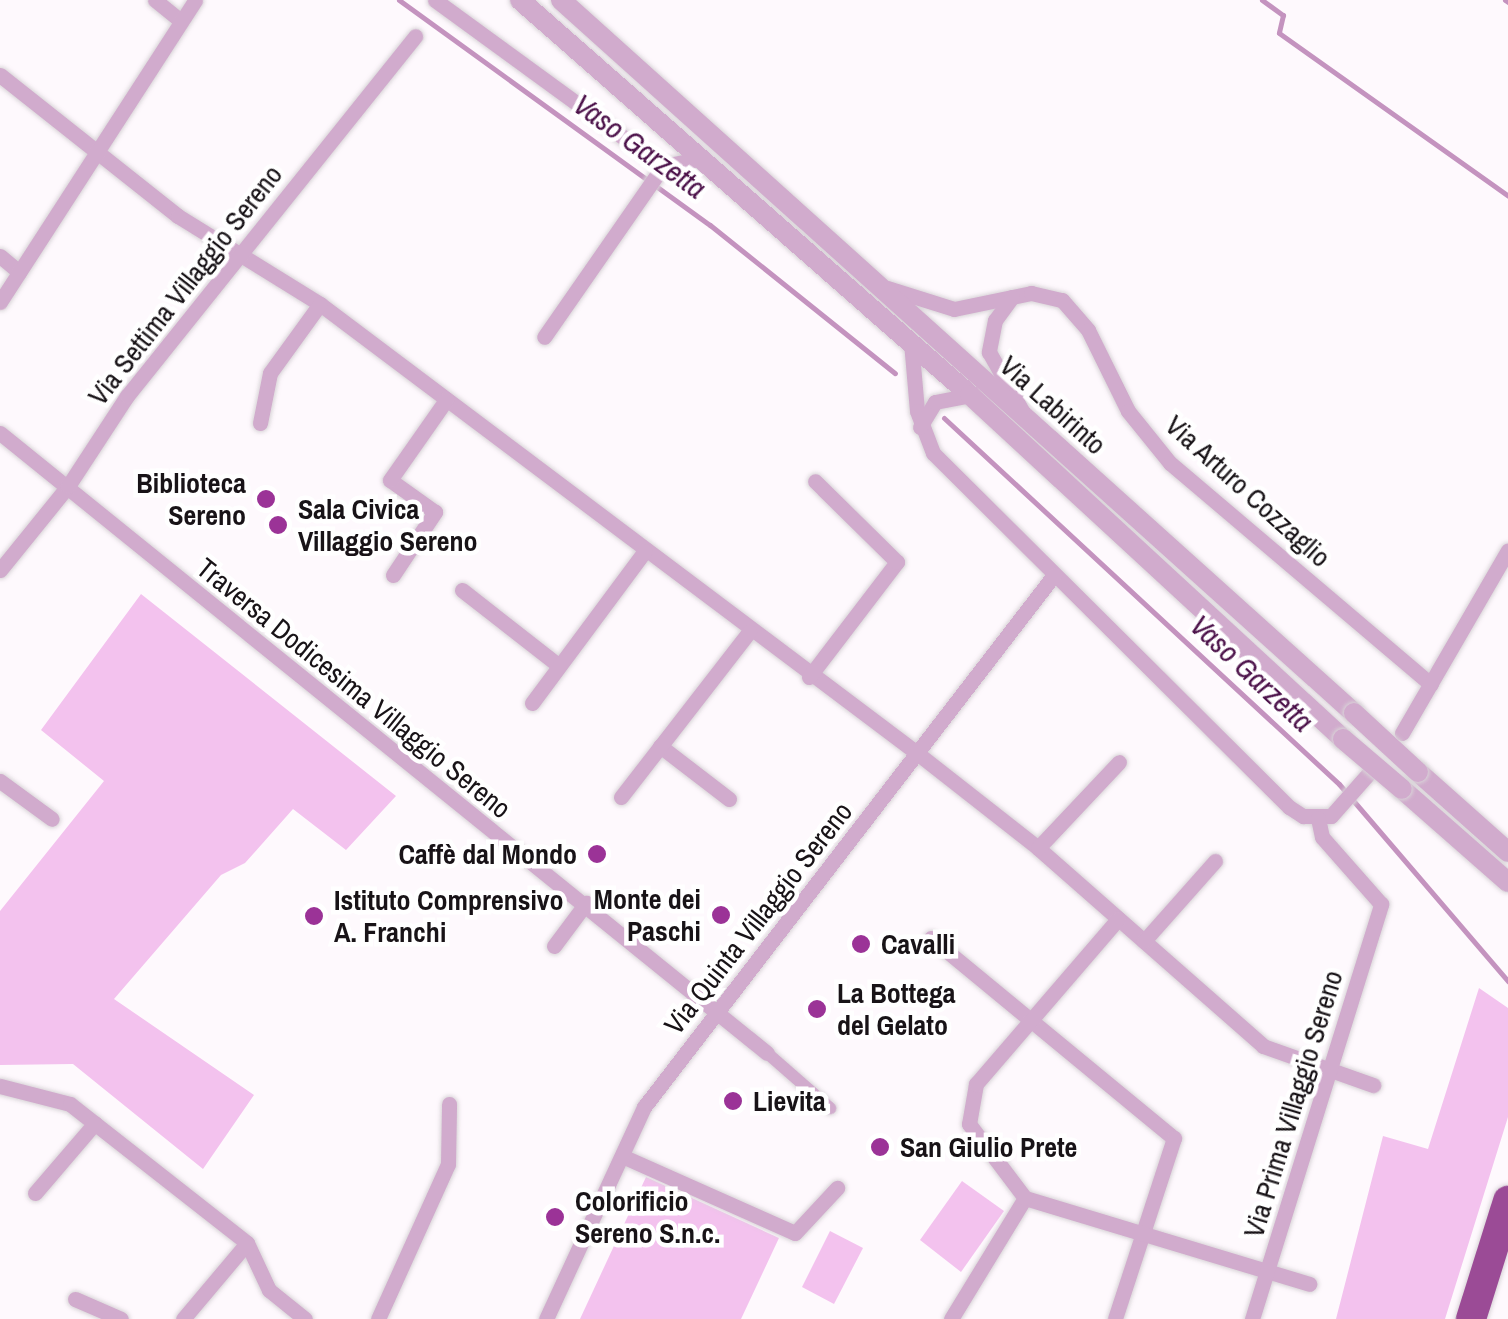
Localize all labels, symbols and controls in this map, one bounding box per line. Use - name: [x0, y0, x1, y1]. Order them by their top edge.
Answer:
- water label: Vaso Garzetta: [567, 86, 713, 206]
- street label: Via Settima Villaggio Sereno: [81, 158, 289, 412]
- street label: Via Labirinto: [993, 349, 1113, 461]
- street label: Via Arturo Cozzaglio: [1158, 408, 1338, 574]
- place label: Biblioteca Sereno: [136, 466, 246, 532]
- marker: Biblioteca Sereno: [255, 488, 277, 510]
- place label: Sala Civica Villaggio Sereno: [298, 492, 478, 558]
- marker: Sala Civica Villaggio Sereno: [267, 514, 289, 536]
- street label: Traversa Dodicesima Villaggio Sereno: [190, 551, 518, 825]
- water label: Vaso Garzetta: [1183, 607, 1321, 739]
- street label: Via Quinta Villaggio Sereno: [657, 795, 859, 1041]
- place label: Caffè dal Mondo: [398, 837, 577, 871]
- marker: Caffè dal Mondo: [586, 843, 608, 865]
- place label: Monte dei Paschi: [594, 882, 701, 948]
- place label: Istituto Comprensivo A. Franchi: [334, 883, 564, 949]
- marker: Monte dei Paschi: [710, 904, 732, 926]
- marker: Istituto Comprensivo A. Franchi: [303, 905, 325, 927]
- place label: Cavalli: [881, 927, 955, 961]
- marker: Cavalli: [850, 933, 872, 955]
- street label: Via Prima Villaggio Sereno: [1236, 966, 1350, 1242]
- place label: La Bottega del Gelato: [837, 976, 956, 1042]
- marker: La Bottega del Gelato: [806, 998, 828, 1020]
- place label: Lievita: [753, 1084, 826, 1118]
- marker: Lievita: [722, 1090, 744, 1112]
- place label: San Giulio Prete: [900, 1130, 1077, 1164]
- marker: San Giulio Prete: [869, 1136, 891, 1158]
- place label: Colorificio Sereno S.n.c.: [575, 1184, 720, 1250]
- marker: Colorificio Sereno S.n.c.: [544, 1206, 566, 1228]

